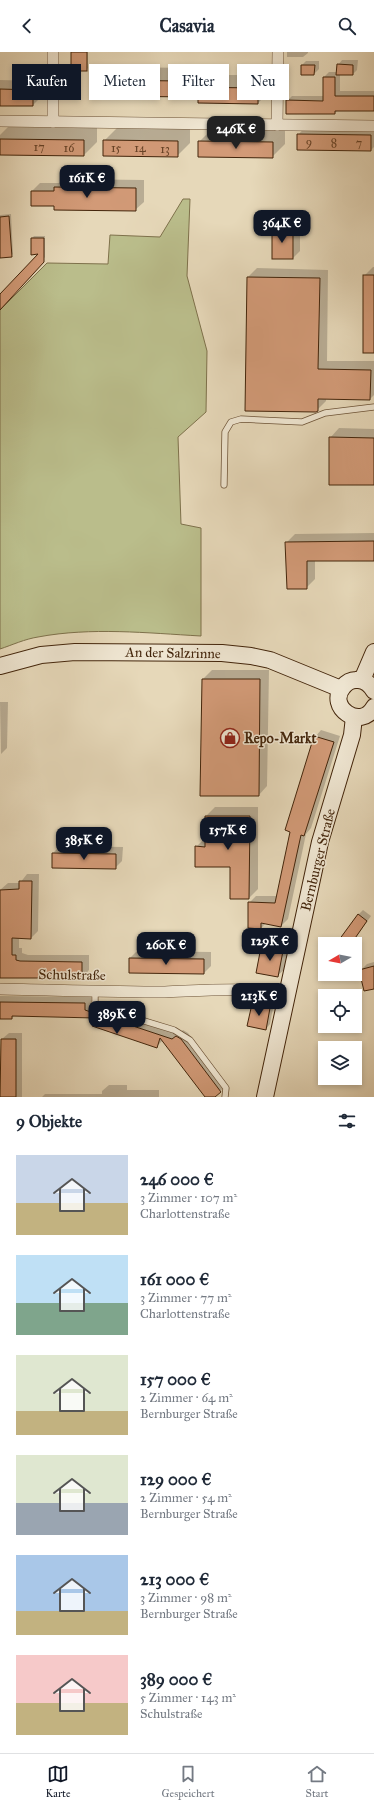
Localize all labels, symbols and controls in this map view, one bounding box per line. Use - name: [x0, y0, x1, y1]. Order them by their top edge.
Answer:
- icon: back: [16, 15, 38, 37]
- text: Casavia: [159, 15, 215, 37]
- icon: search: [336, 15, 358, 37]
- chip: Kaufen: [12, 64, 81, 100]
- chip: Mieten: [89, 64, 160, 100]
- chip: Filter: [168, 64, 229, 100]
- chip: Neu: [237, 64, 289, 100]
- pin: 246K €: [203, 116, 269, 150]
- text: 246K €: [216, 121, 256, 137]
- house number: 9: [306, 135, 312, 149]
- house number: 8: [331, 136, 337, 150]
- house number: 7: [356, 136, 362, 150]
- house number: 17: [33, 140, 45, 154]
- house number: 16: [64, 141, 75, 155]
- house number: 15: [111, 141, 122, 155]
- house number: 14: [134, 141, 146, 155]
- house number: 13: [160, 142, 170, 156]
- pin: 161K €: [54, 165, 120, 199]
- text: 161K €: [69, 170, 105, 186]
- pin: 364K €: [249, 210, 315, 244]
- text: 364K €: [262, 215, 302, 231]
- street label: An der Salzrinne: [124, 644, 221, 662]
- shop icon: Repo-Markt: [219, 727, 241, 749]
- place label: Repo-Markt: [244, 730, 316, 748]
- street label: Bernburger Straße: [297, 807, 339, 913]
- pin: 157K €: [195, 817, 261, 851]
- text: 157K €: [209, 822, 247, 838]
- pin: 385K €: [51, 827, 117, 861]
- text: 385K €: [65, 832, 103, 848]
- pin: 129K €: [237, 928, 303, 962]
- pin: 260K €: [133, 932, 199, 966]
- text: 129K €: [251, 933, 289, 949]
- text: 260K €: [146, 937, 186, 953]
- north arrow: [318, 937, 362, 981]
- map controls: [318, 937, 362, 1085]
- street label: Schulstraße: [38, 966, 106, 984]
- pin: 213K €: [226, 983, 292, 1017]
- text: 213K €: [241, 988, 277, 1004]
- button: locate: [318, 989, 362, 1033]
- pin: 389K €: [84, 1001, 150, 1035]
- text: 389K €: [98, 1006, 137, 1022]
- button: layers: [318, 1041, 362, 1085]
- icon: filters: [336, 1110, 358, 1132]
- text: 9 Objekte: [16, 1111, 82, 1132]
- text: 246 000 €: [140, 1169, 214, 1190]
- icon: home: [48, 1171, 96, 1219]
- text: 3 Zimmer · 107 m²: [140, 1190, 237, 1206]
- text: Charlottenstraße: [140, 1206, 230, 1222]
- text: 161 000 €: [140, 1269, 209, 1290]
- icon: home: [48, 1271, 96, 1319]
- text: 3 Zimmer · 77 m²: [140, 1290, 232, 1306]
- text: Charlottenstraße: [140, 1306, 230, 1322]
- text: 157 000 €: [140, 1369, 211, 1390]
- icon: home: [48, 1371, 96, 1419]
- text: 2 Zimmer · 64 m²: [140, 1390, 233, 1406]
- text: Bernburger Straße: [140, 1406, 238, 1422]
- text: 129 000 €: [140, 1469, 212, 1490]
- icon: home: [48, 1471, 96, 1519]
- text: 2 Zimmer · 54 m²: [140, 1490, 232, 1506]
- text: Bernburger Straße: [140, 1506, 238, 1522]
- text: 213 000 €: [140, 1569, 209, 1590]
- icon: home: [48, 1571, 96, 1619]
- text: 3 Zimmer · 98 m²: [140, 1590, 232, 1606]
- text: Bernburger Straße: [140, 1606, 238, 1622]
- text: 389 000 €: [140, 1669, 212, 1690]
- icon: home: [48, 1671, 96, 1719]
- text: 5 Zimmer · 143 m²: [140, 1690, 236, 1706]
- text: Schulstraße: [140, 1706, 202, 1722]
- tab: Karte: [46, 1763, 71, 1800]
- tab: Gespeichert: [162, 1763, 215, 1800]
- tab: Start: [306, 1763, 328, 1800]

